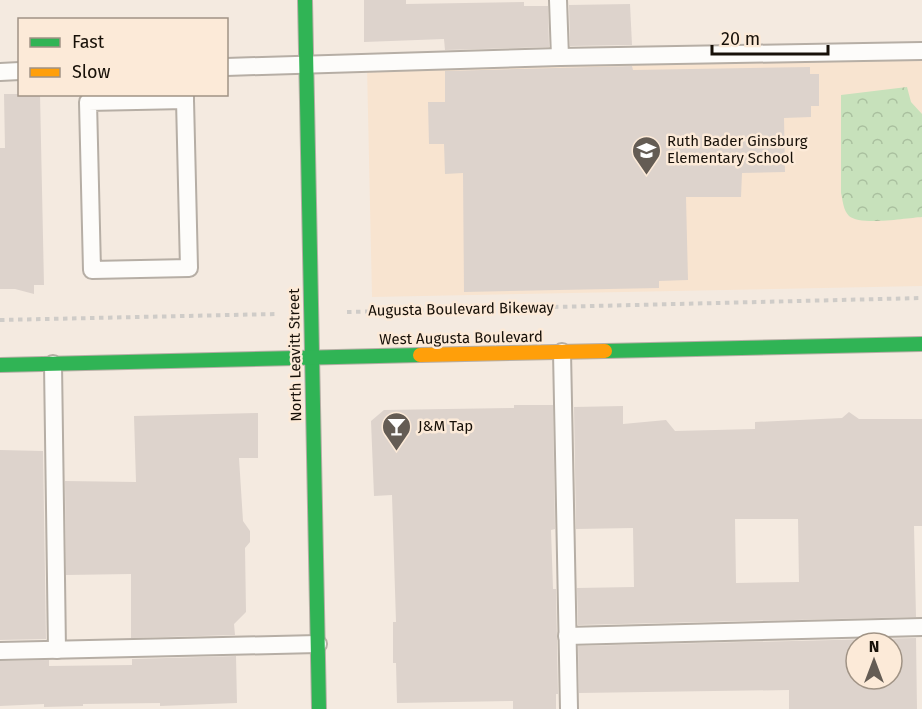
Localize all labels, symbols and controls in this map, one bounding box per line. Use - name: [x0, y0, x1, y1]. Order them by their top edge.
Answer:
- legend: [18, 18, 228, 96]
- scale bar: [712, 18, 828, 56]
- text: 20 m: [721, 28, 760, 50]
- text: Fast: [72, 31, 105, 53]
- text: Slow: [72, 61, 111, 83]
- place label: Ruth Bader Ginsburg Elementary School: [667, 132, 808, 167]
- school or university icon: Ruth Bader Ginsburg Elementary School: [630, 134, 662, 176]
- street label: North Leavitt Street: [285, 288, 305, 422]
- street label: Augusta Boulevard Bikeway: [368, 298, 555, 320]
- street label: West Augusta Boulevard: [379, 328, 543, 348]
- bar icon: J&M Tap: [381, 410, 413, 452]
- place label: J&M Tap: [418, 417, 473, 435]
- north arrow: [844, 631, 904, 691]
- text: N: [869, 637, 879, 656]

